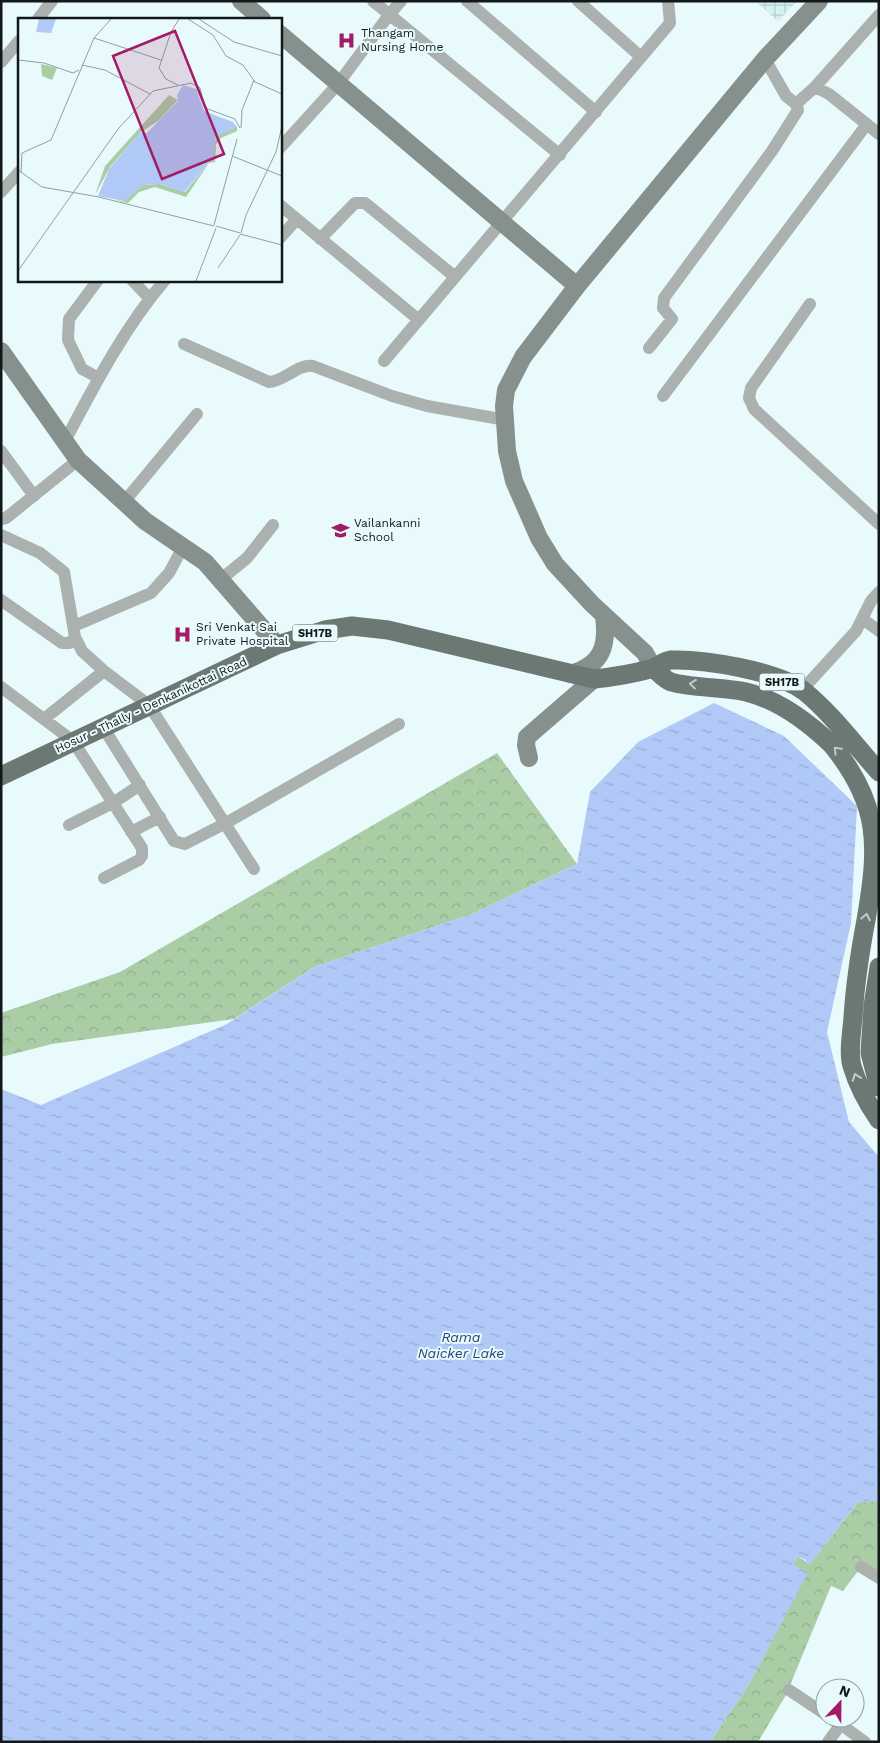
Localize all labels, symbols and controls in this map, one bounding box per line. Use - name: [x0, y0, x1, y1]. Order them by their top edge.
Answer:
- inset map: [18, 18, 281, 281]
- place label: Thangam Nursing Home: [361, 26, 444, 54]
- hospital icon: Thangam Nursing Home: [337, 30, 357, 50]
- place label: Vailankanni School: [354, 516, 420, 544]
- school or university icon: Vailankanni School: [330, 520, 350, 540]
- place label: Sri Venkat Sai Private Hospital: [196, 620, 289, 648]
- hospital icon: Sri Venkat Sai Private Hospital: [172, 624, 192, 644]
- road number: SH17B: [292, 624, 338, 641]
- street label: Hosur - Thally - Denkanikottai Road: [53, 654, 249, 756]
- road number: SH17B: [760, 674, 804, 690]
- one-way arrow: [689, 679, 697, 690]
- one-way arrow: [833, 747, 842, 756]
- one-way arrow: [861, 912, 871, 921]
- one-way arrow: [852, 1074, 862, 1082]
- water label: Rama Naicker Lake: [418, 1329, 504, 1361]
- north arrow: [815, 1678, 865, 1728]
- text: N: [837, 1682, 853, 1700]

